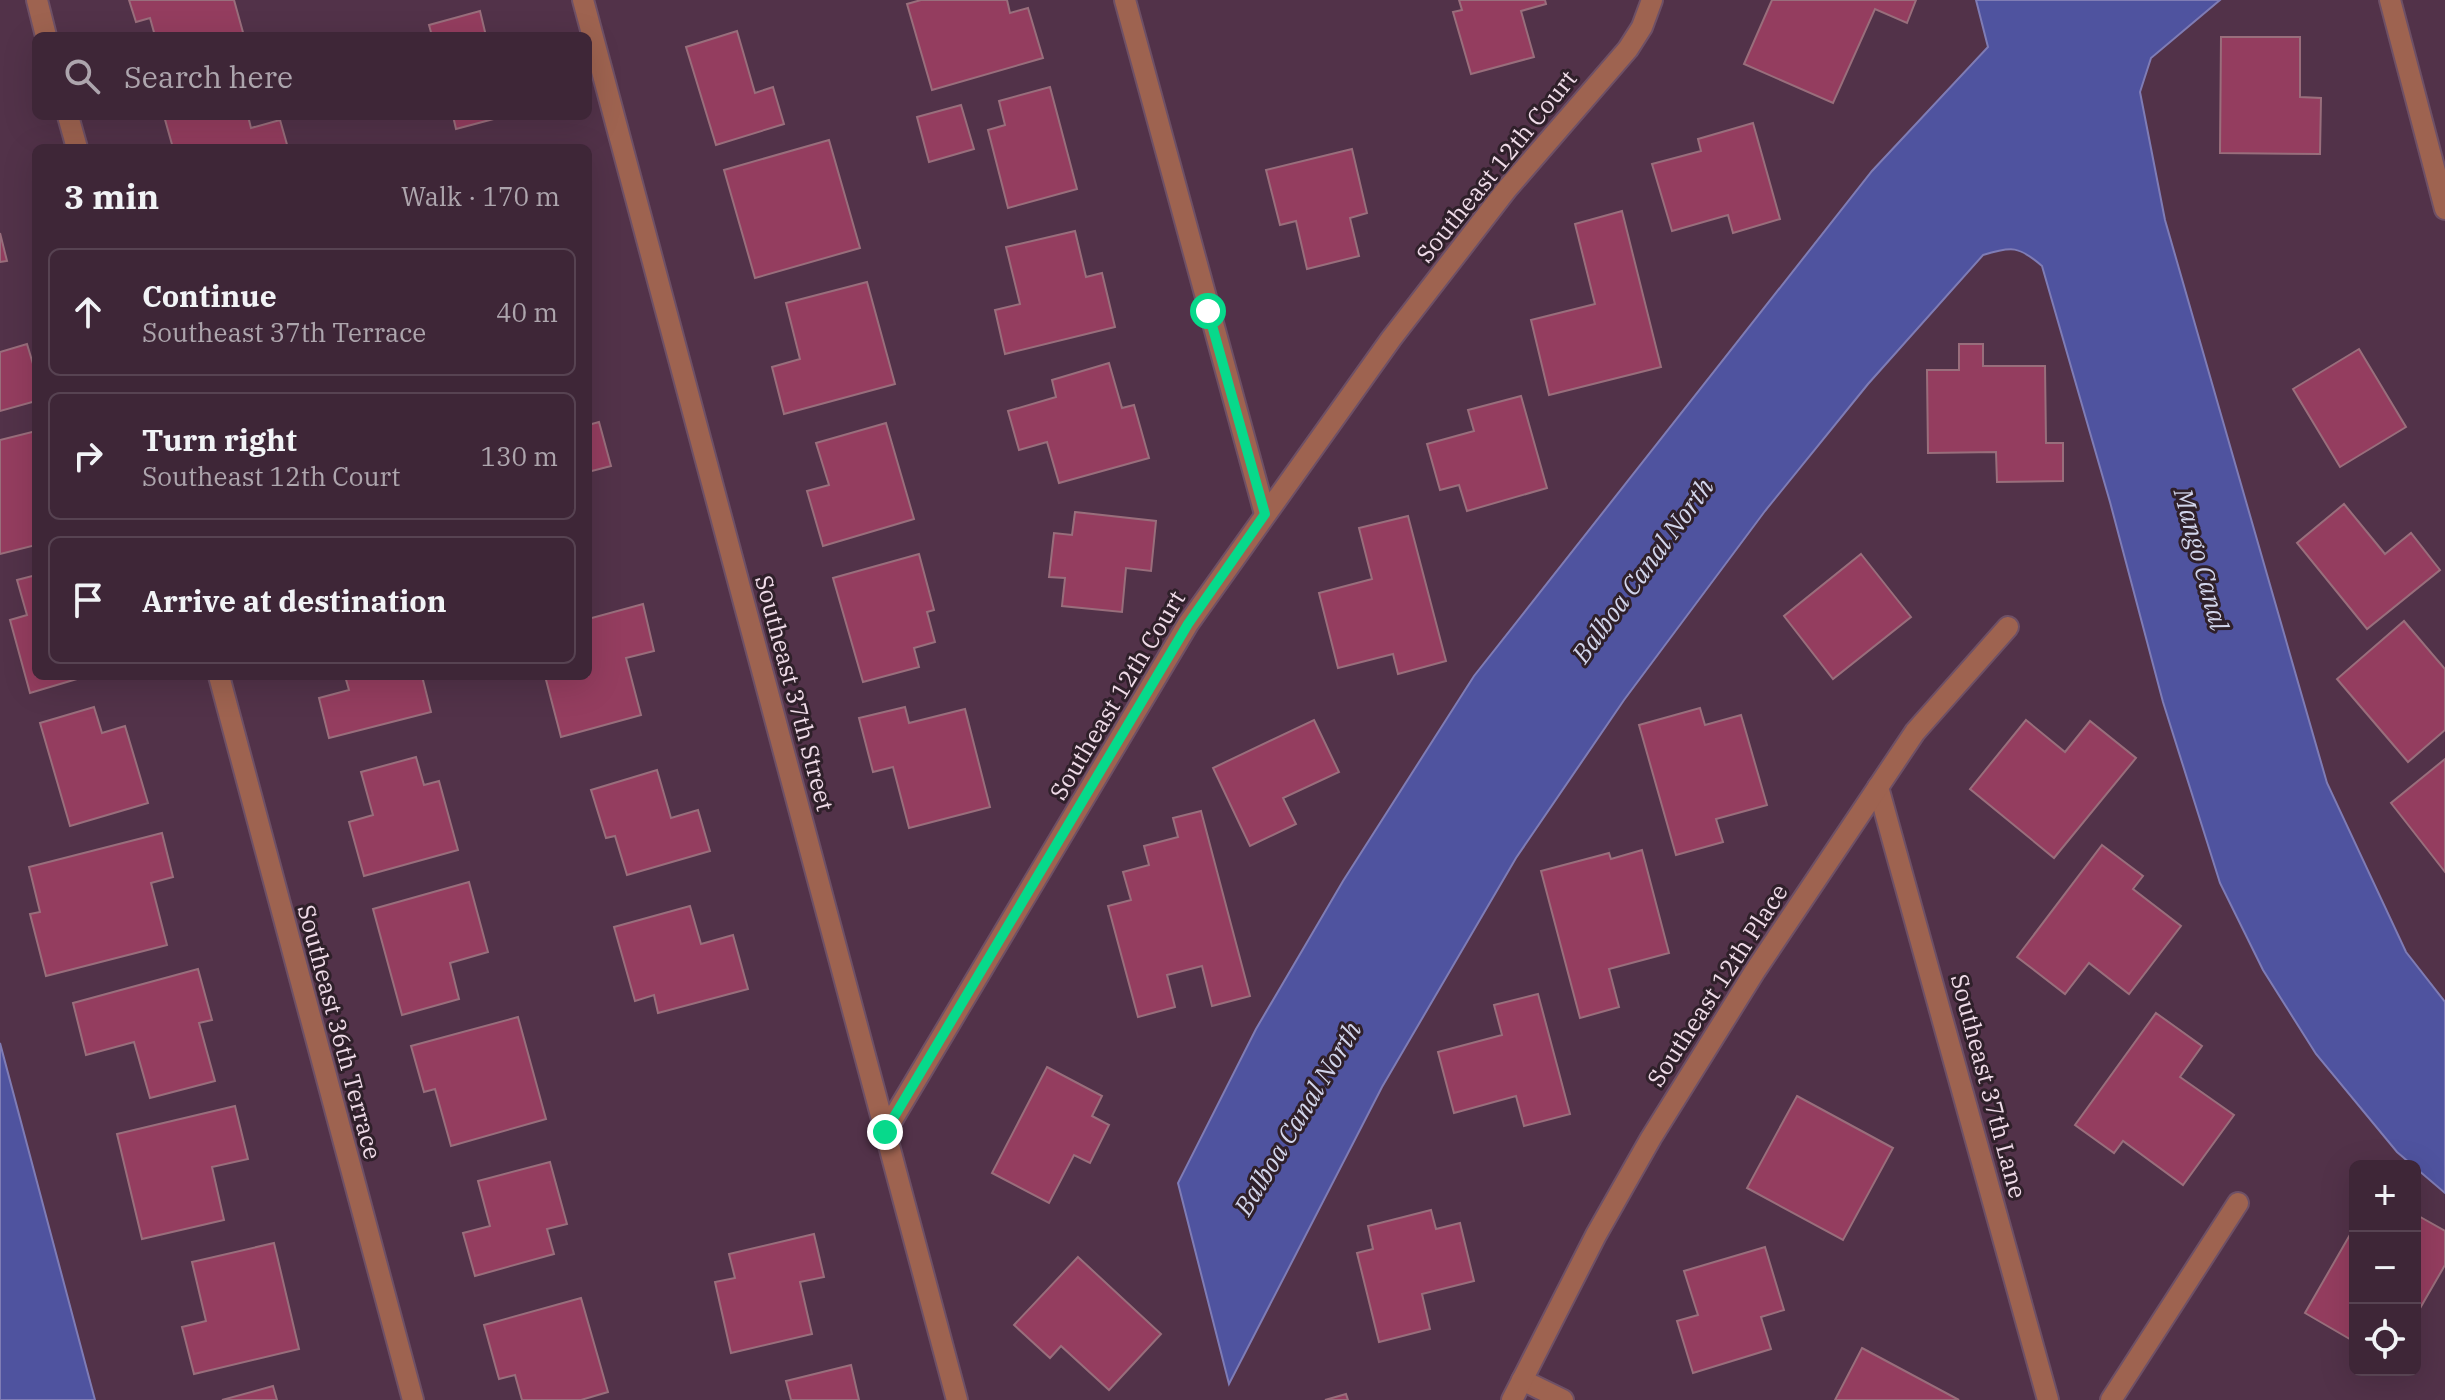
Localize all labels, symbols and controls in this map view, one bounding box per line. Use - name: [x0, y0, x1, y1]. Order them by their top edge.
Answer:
- search box: [32, 32, 592, 120]
- icon: search: [60, 54, 104, 98]
- text: Search here: [124, 57, 293, 96]
- street label: Southeast 12th Court: [1408, 63, 1584, 269]
- text: 3 min: [64, 174, 159, 218]
- text: Walk · 170 m: [401, 179, 560, 213]
- text: Continue: [142, 276, 277, 315]
- icon: ahead: [66, 290, 110, 334]
- route start: [1190, 293, 1226, 329]
- text: 40 m: [496, 295, 558, 329]
- text: Southeast 37th Terrace: [142, 315, 426, 349]
- text: Turn right: [142, 420, 297, 459]
- icon: right: [66, 434, 110, 478]
- text: 130 m: [480, 439, 558, 473]
- text: Southeast 12th Court: [142, 459, 401, 493]
- water label: Balboa Canal North: [1563, 470, 1721, 670]
- water label: Mango Canal: [2166, 483, 2237, 634]
- street label: Southeast 37th Street: [748, 572, 842, 814]
- icon: arrive: [66, 578, 110, 622]
- text: Arrive at destination: [142, 581, 447, 620]
- street label: Southeast 12th Court: [1042, 584, 1192, 806]
- street label: Southeast 12th Place: [1639, 877, 1795, 1093]
- street label: Southeast 36th Terrace: [291, 901, 389, 1163]
- street label: Southeast 37th Lane: [1944, 970, 2034, 1202]
- water label: Balboa Canal North: [1225, 1014, 1369, 1222]
- route end: [867, 1114, 903, 1150]
- map controls: [2349, 1160, 2421, 1376]
- button: +: [2349, 1160, 2421, 1232]
- button: −: [2349, 1232, 2421, 1304]
- button: locate: [2349, 1304, 2421, 1376]

